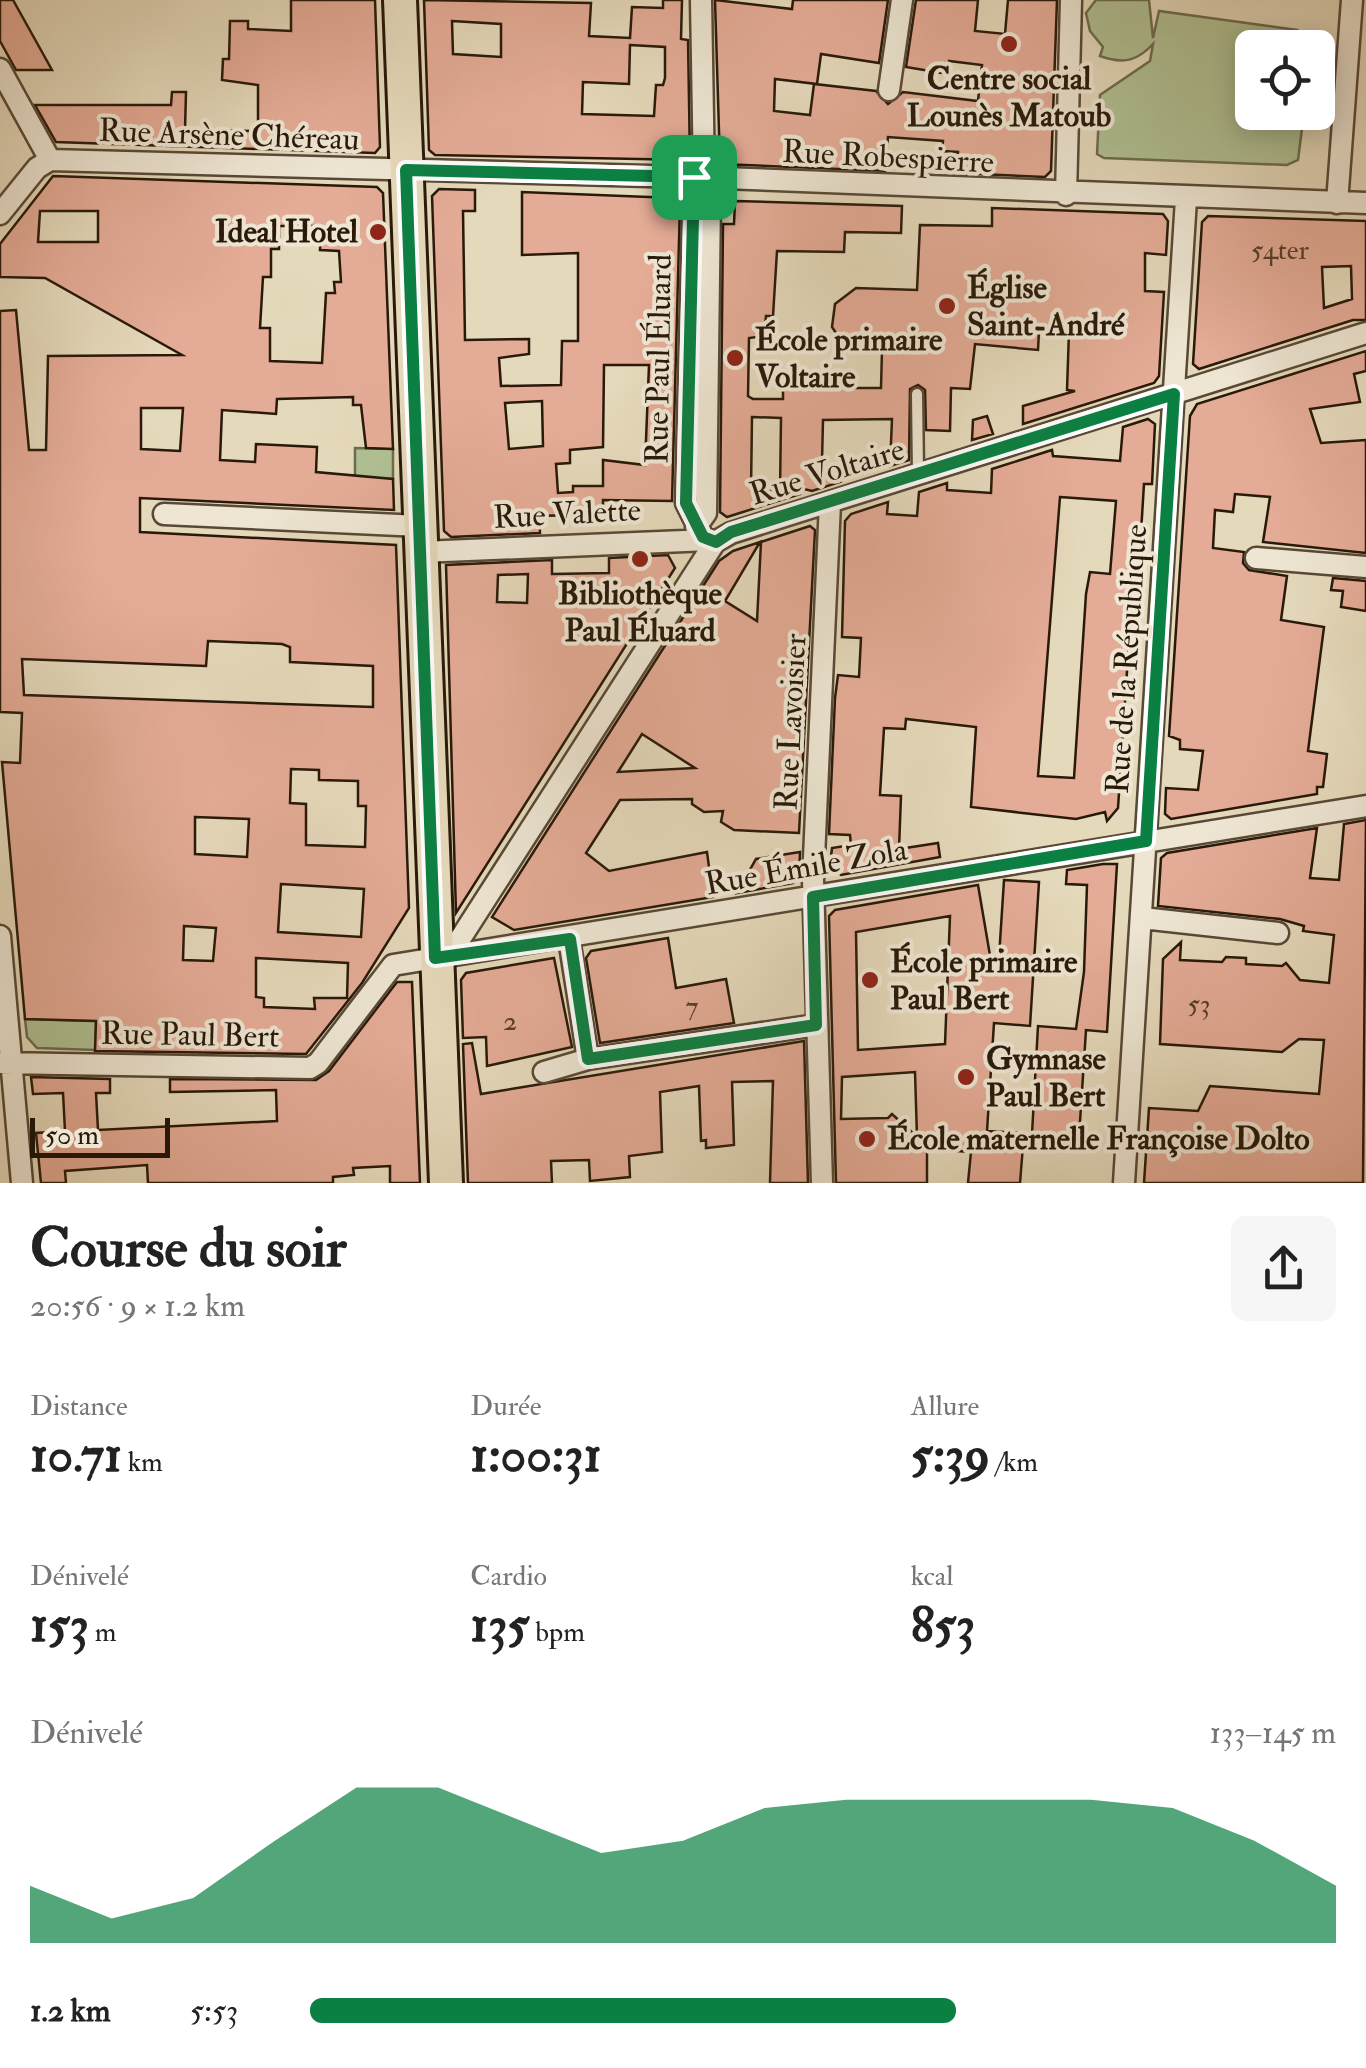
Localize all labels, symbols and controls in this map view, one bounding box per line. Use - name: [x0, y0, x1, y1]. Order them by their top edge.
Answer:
- map controls: [1235, 30, 1335, 130]
- button: locate: [1235, 30, 1335, 130]
- marker: Centre social Lounès Matoub: [998, 33, 1020, 55]
- place label: Centre social Lounès Matoub: [907, 59, 1112, 136]
- street label: Rue Arsène Chéreau: [98, 110, 360, 160]
- street label: Rue Robespierre: [781, 131, 995, 183]
- pin: [652, 135, 737, 220]
- icon: arrive: [667, 150, 722, 205]
- place label: Ideal Hotel: [215, 212, 359, 252]
- marker: Ideal Hotel: [367, 221, 389, 243]
- house number: 54ter: [1251, 233, 1310, 268]
- street label: Rue Paul Éluard: [637, 253, 681, 464]
- place label: Église Saint-André: [967, 267, 1125, 345]
- marker: Église Saint-André: [936, 295, 958, 317]
- place label: École primaire Voltaire: [754, 319, 943, 397]
- marker: École primaire Voltaire: [724, 347, 746, 369]
- street label: Rue Voltaire: [745, 430, 909, 514]
- street label: Rue Valette: [492, 490, 642, 538]
- street label: Rue de la République: [1098, 523, 1156, 795]
- marker: Bibliothèque Paul Éluard: [629, 548, 651, 570]
- place label: Bibliothèque Paul Éluard: [558, 574, 723, 651]
- street label: Rue Lavoisier: [766, 632, 816, 811]
- street label: Rue Émile Zola: [702, 829, 911, 904]
- place label: École primaire Paul Bert: [890, 941, 1078, 1019]
- marker: École primaire Paul Bert: [859, 969, 881, 991]
- house number: 53: [1187, 987, 1211, 1022]
- house number: 7: [686, 989, 699, 1024]
- house number: 2: [503, 1004, 517, 1039]
- street label: Rue Paul Bert: [100, 1013, 280, 1057]
- place label: Gymnase Paul Bert: [986, 1039, 1106, 1116]
- marker: Gymnase Paul Bert: [955, 1066, 977, 1088]
- scale bar: [30, 1113, 170, 1158]
- text: 50 m: [45, 1118, 99, 1153]
- place label: École maternelle Françoise Dolto: [887, 1118, 1310, 1159]
- marker: École maternelle Françoise Dolto: [856, 1128, 878, 1150]
- text: Course du soir: [30, 1214, 347, 1283]
- button: share: [1231, 1216, 1336, 1321]
- text: 20:56 · 9 × 1.2 km: [30, 1286, 245, 1326]
- text: Distance: [30, 1389, 128, 1424]
- text: Durée: [470, 1389, 541, 1424]
- text: Allure: [911, 1389, 979, 1424]
- text: 10.71: [30, 1424, 122, 1487]
- text: 1:00:31: [470, 1424, 601, 1487]
- text: 5:39: [911, 1424, 990, 1487]
- text: km: [122, 1445, 163, 1480]
- text: /km: [990, 1445, 1038, 1480]
- text: Dénivelé: [30, 1559, 129, 1594]
- text: Cardio: [470, 1559, 547, 1594]
- text: kcal: [911, 1559, 954, 1594]
- text: 153: [30, 1594, 89, 1657]
- text: 135: [470, 1594, 529, 1657]
- text: 853: [911, 1594, 975, 1657]
- text: m: [89, 1615, 117, 1650]
- text: bpm: [529, 1615, 585, 1650]
- text: Dénivelé: [30, 1713, 143, 1753]
- text: 133–145 m: [1210, 1713, 1336, 1753]
- text: 1.2 km: [30, 1991, 111, 2031]
- text: 5:53: [190, 1991, 238, 2031]

